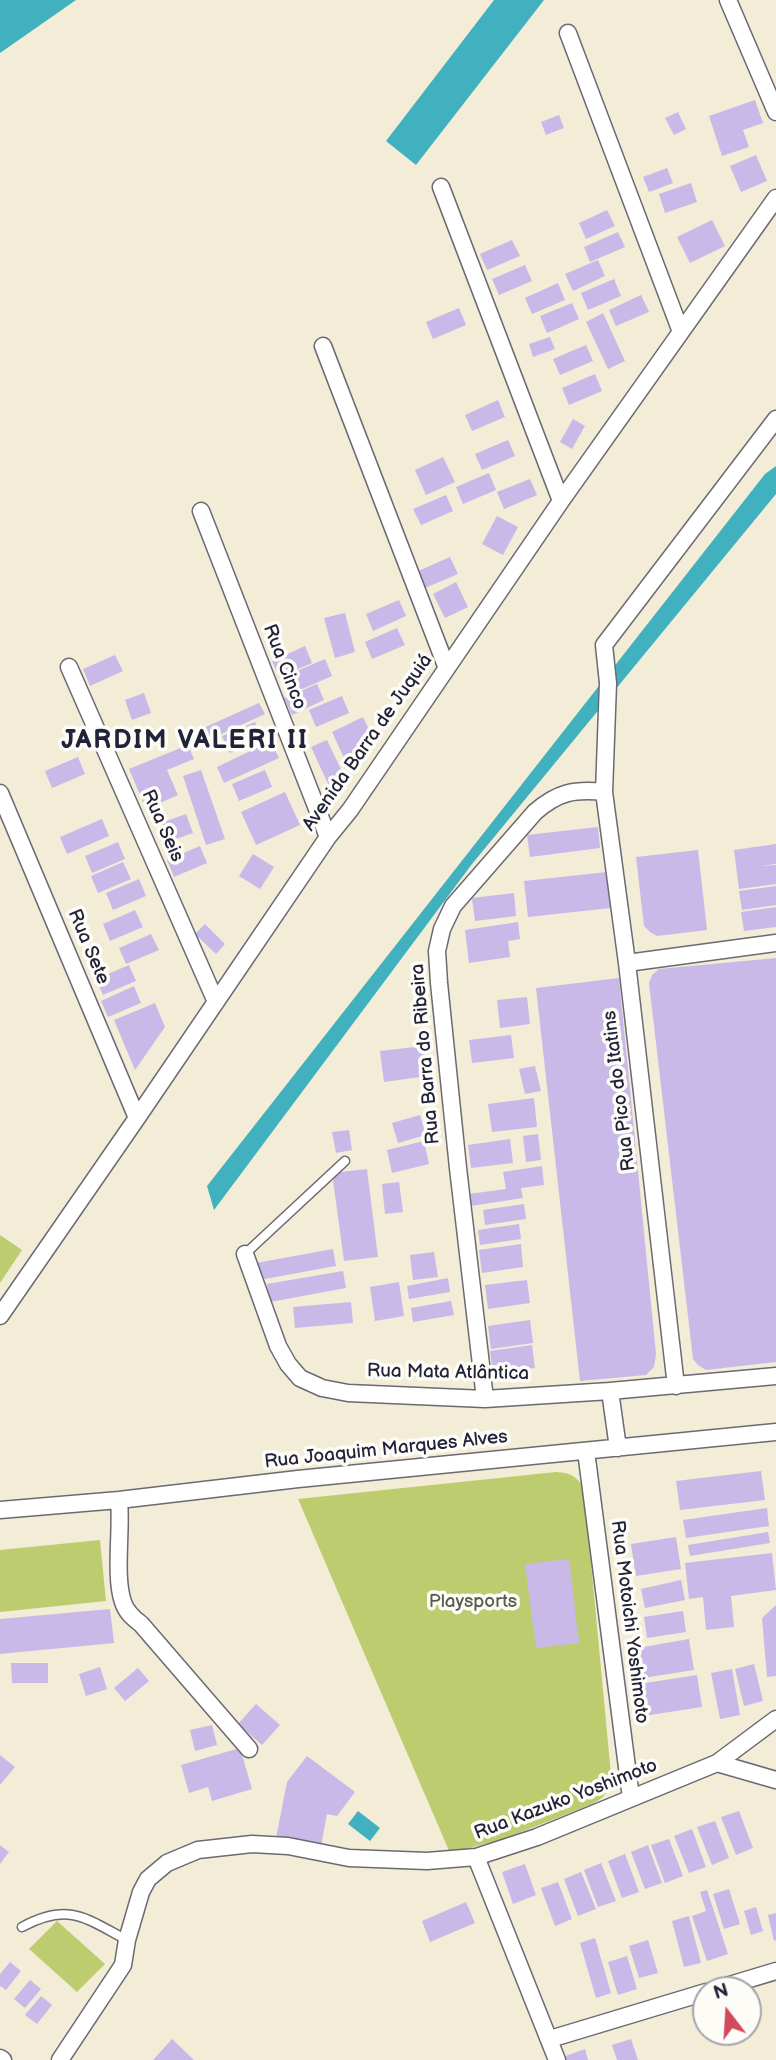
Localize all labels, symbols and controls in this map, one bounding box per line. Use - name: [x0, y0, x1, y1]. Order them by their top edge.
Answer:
- street label: Rua Cinco: [257, 621, 311, 713]
- street label: Avenida Barra de Juquiá: [298, 650, 438, 836]
- district label: JARDIM VALERI II: [63, 725, 307, 757]
- street label: Rua Seis: [136, 786, 188, 866]
- street label: Rua Sete: [62, 906, 114, 988]
- street label: Rua Barra do Ribeira: [407, 963, 445, 1145]
- street label: Rua Pico do Itatins: [599, 1009, 641, 1173]
- street label: Rua Mata Atlântica: [367, 1360, 529, 1386]
- street label: Rua Joaquim Marques Alves: [263, 1426, 509, 1474]
- street label: Rua Motoichi Yoshimoto: [605, 1519, 653, 1725]
- park label: Playsports: [429, 1591, 517, 1613]
- street label: Rua Kazuko Yoshimoto: [471, 1755, 661, 1845]
- north arrow: [692, 1976, 762, 2046]
- text: N: [711, 1979, 731, 2005]

